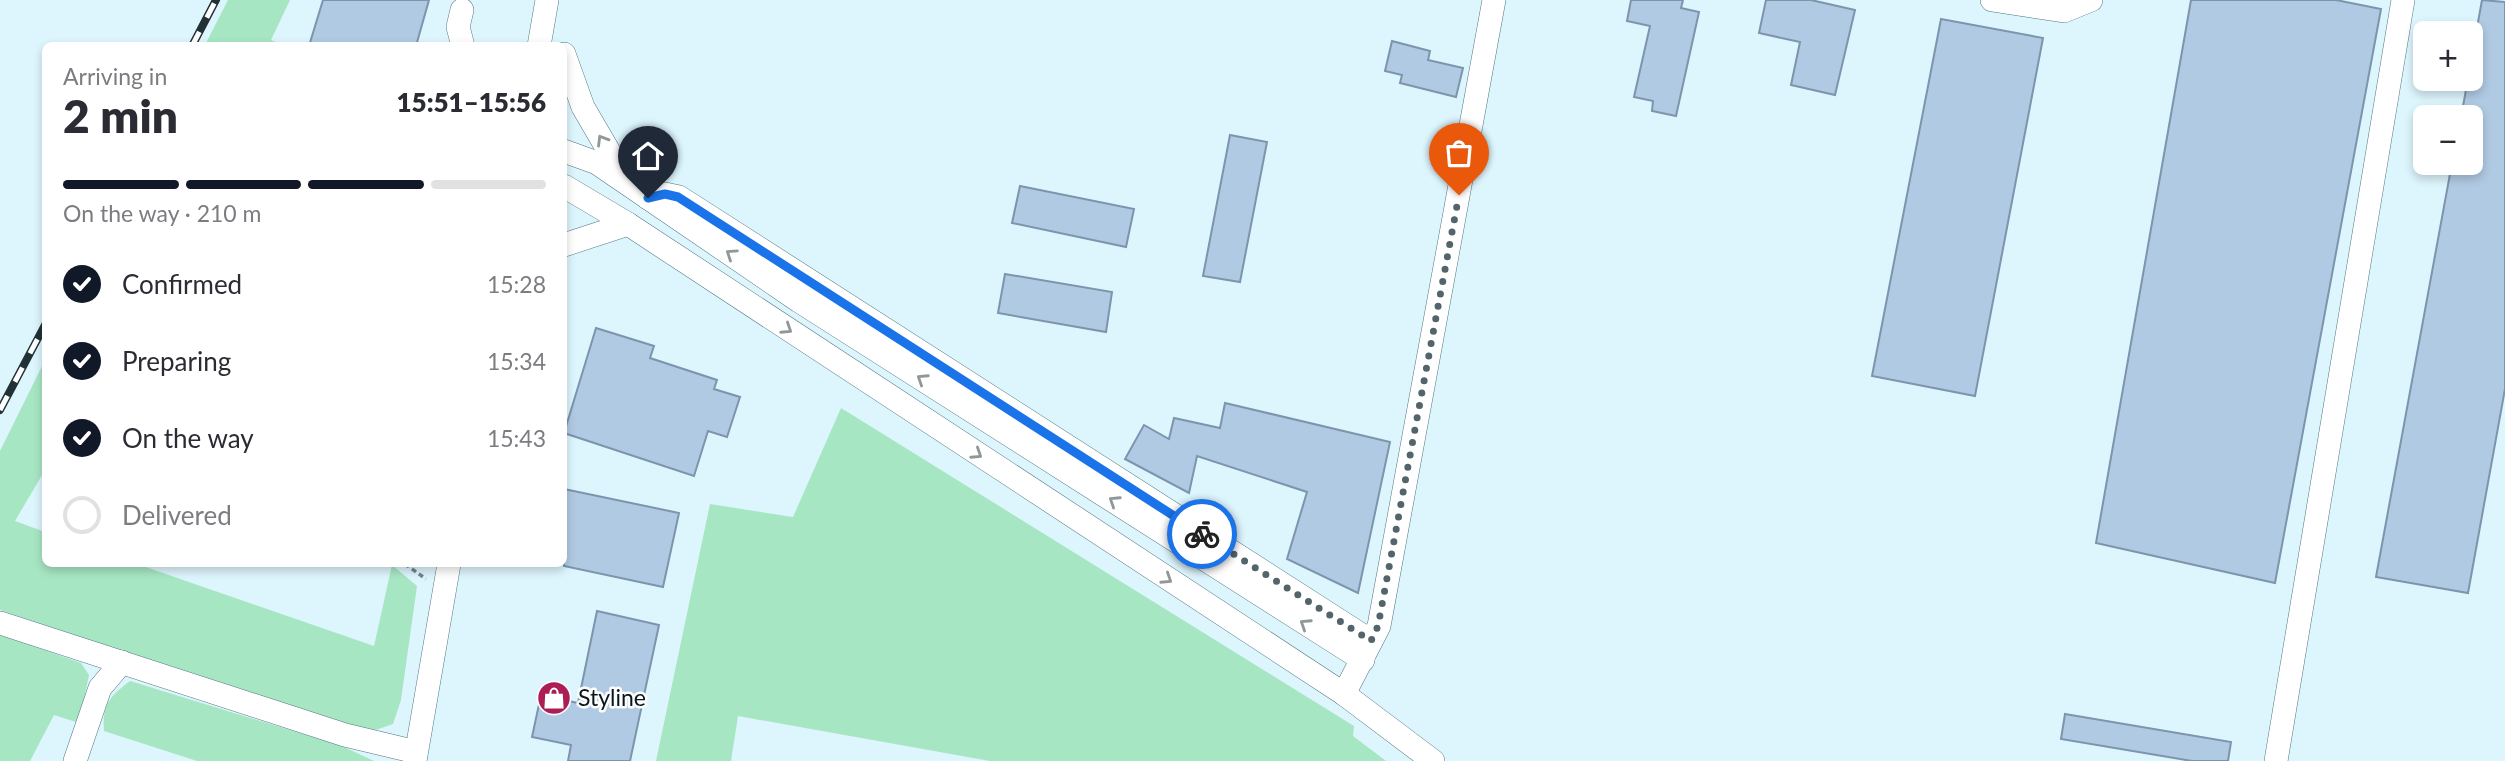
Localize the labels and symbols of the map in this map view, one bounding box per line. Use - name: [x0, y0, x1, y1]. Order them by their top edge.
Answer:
- pin: [1429, 123, 1489, 195]
- pin: [618, 126, 678, 198]
- one-way arrow: [597, 134, 610, 147]
- one-way arrow: [726, 250, 739, 263]
- one-way arrow: [779, 321, 792, 333]
- one-way arrow: [917, 374, 930, 387]
- one-way arrow: [970, 445, 983, 458]
- one-way arrow: [1108, 497, 1121, 510]
- courier: [1167, 499, 1237, 569]
- one-way arrow: [1160, 570, 1173, 583]
- one-way arrow: [1300, 619, 1313, 632]
- shop icon: Styline: [535, 679, 573, 717]
- place label: Styline: [578, 683, 646, 711]

